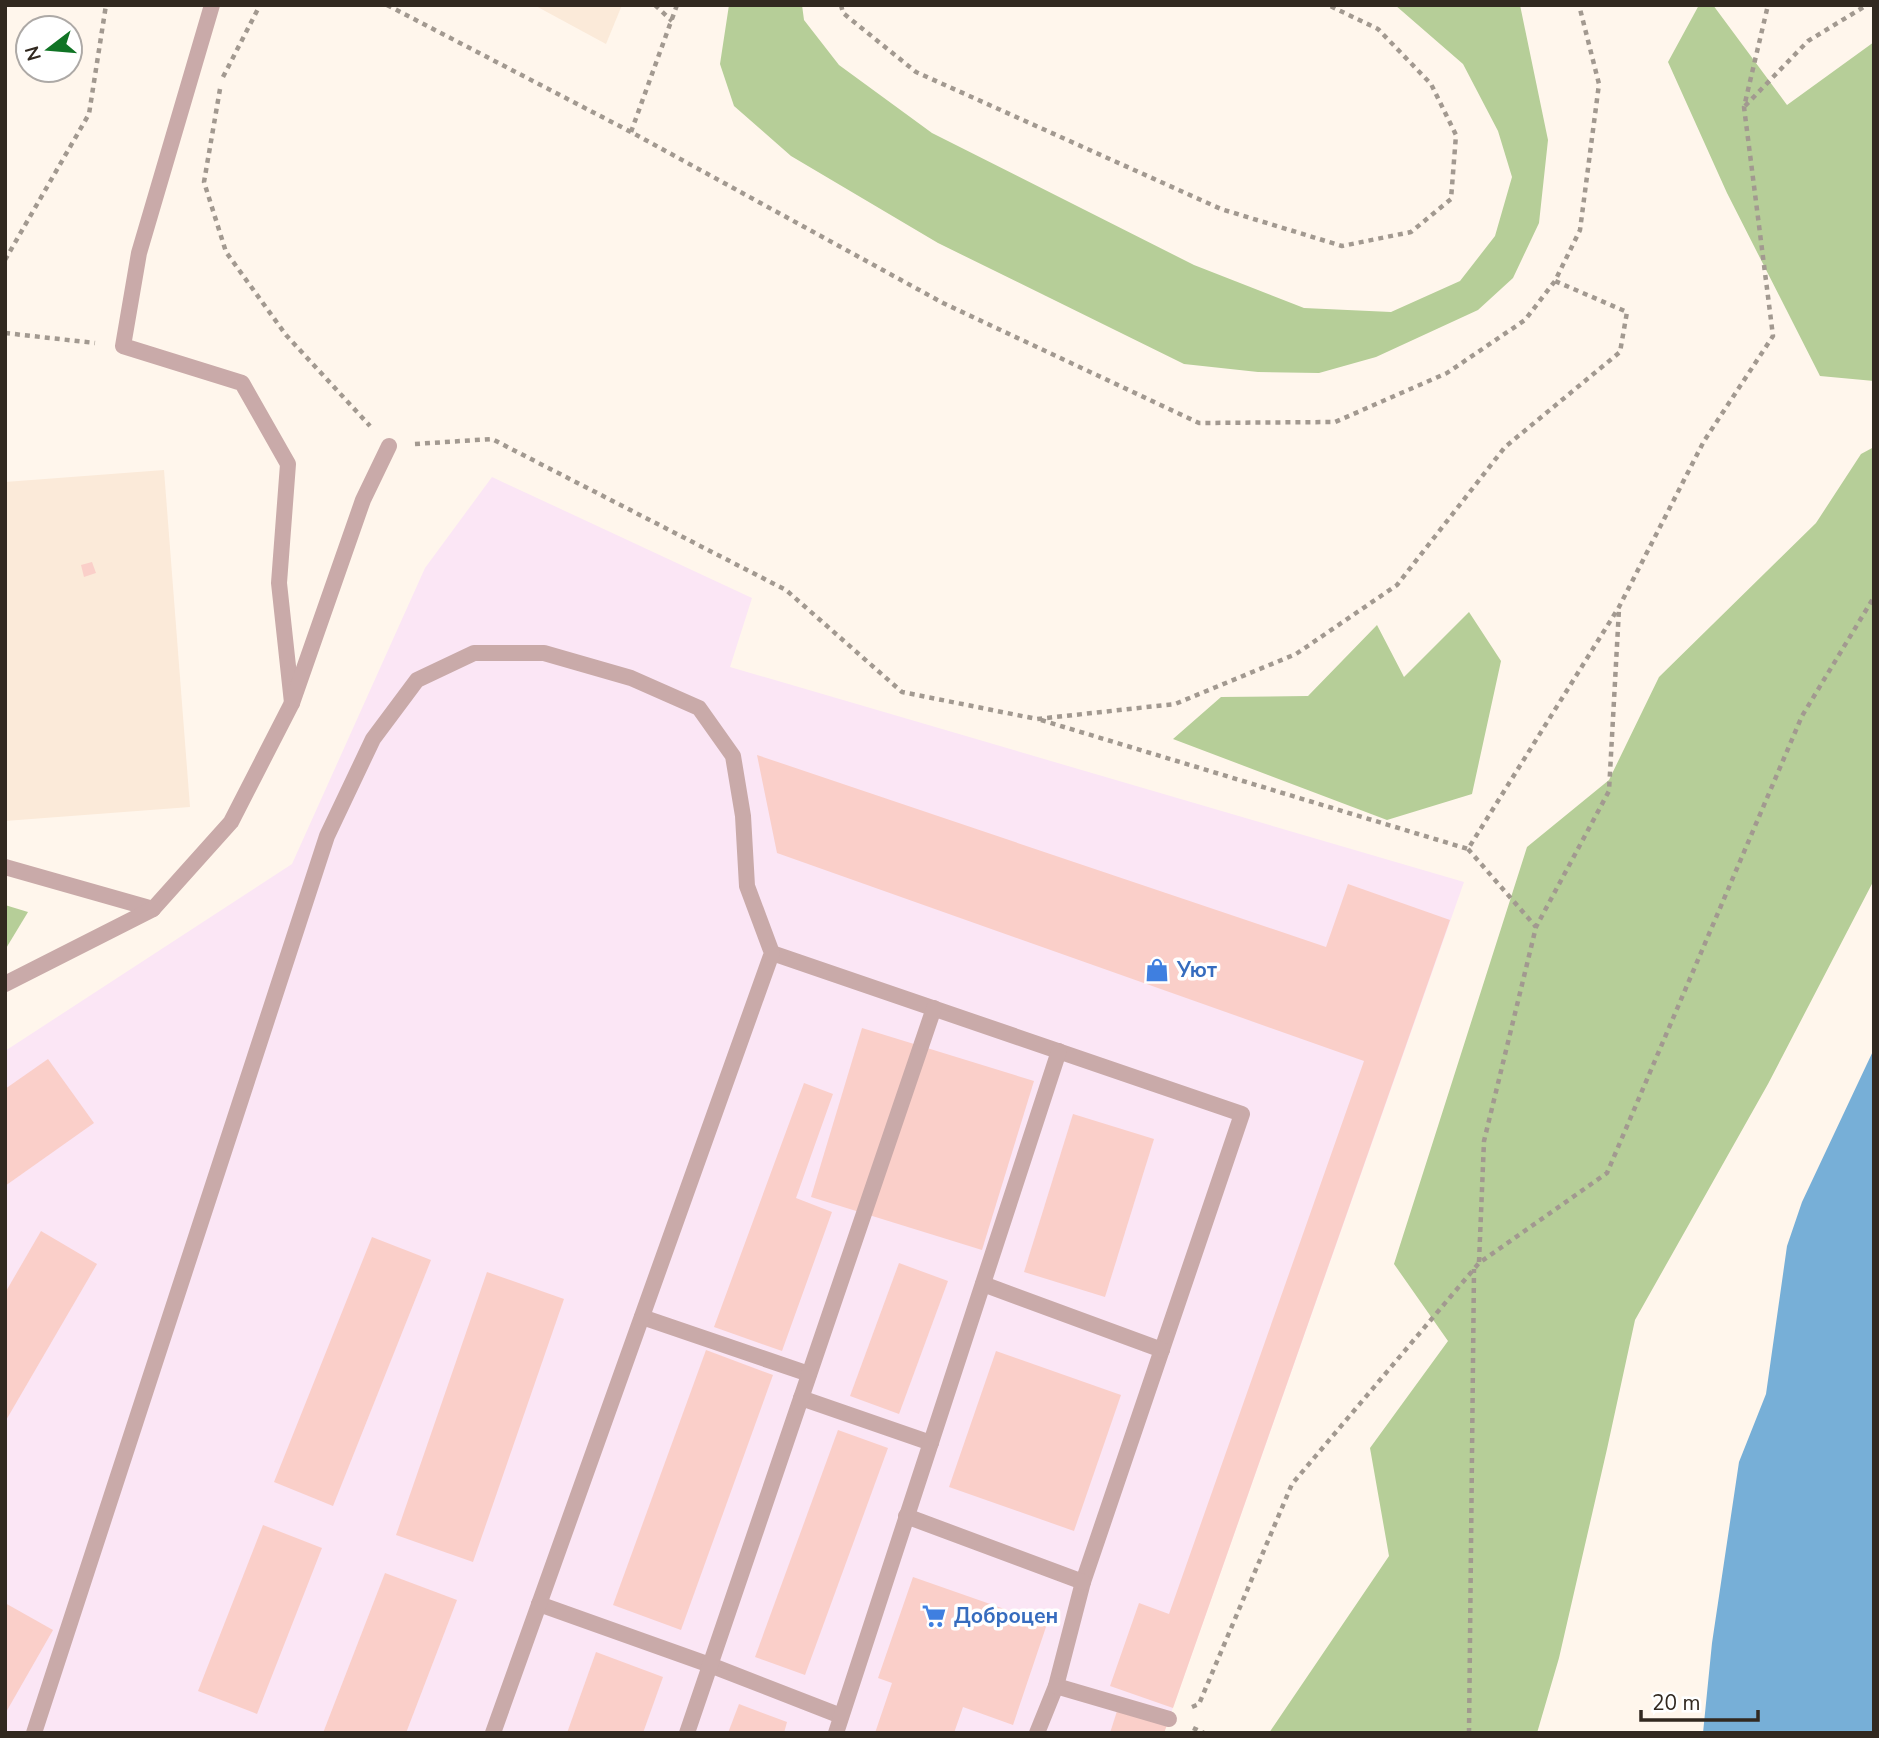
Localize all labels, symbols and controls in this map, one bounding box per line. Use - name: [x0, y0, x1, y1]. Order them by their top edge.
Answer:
- north arrow: [14, 14, 84, 84]
- text: N: [19, 43, 48, 64]
- shop icon: Уют: [1143, 956, 1171, 984]
- place label: Уют: [1176, 956, 1217, 984]
- supermarket icon: Доброцен: [920, 1602, 948, 1630]
- place label: Доброцен: [954, 1602, 1058, 1630]
- scale bar: [1641, 1678, 1758, 1722]
- text: 20 m: [1652, 1689, 1701, 1717]

